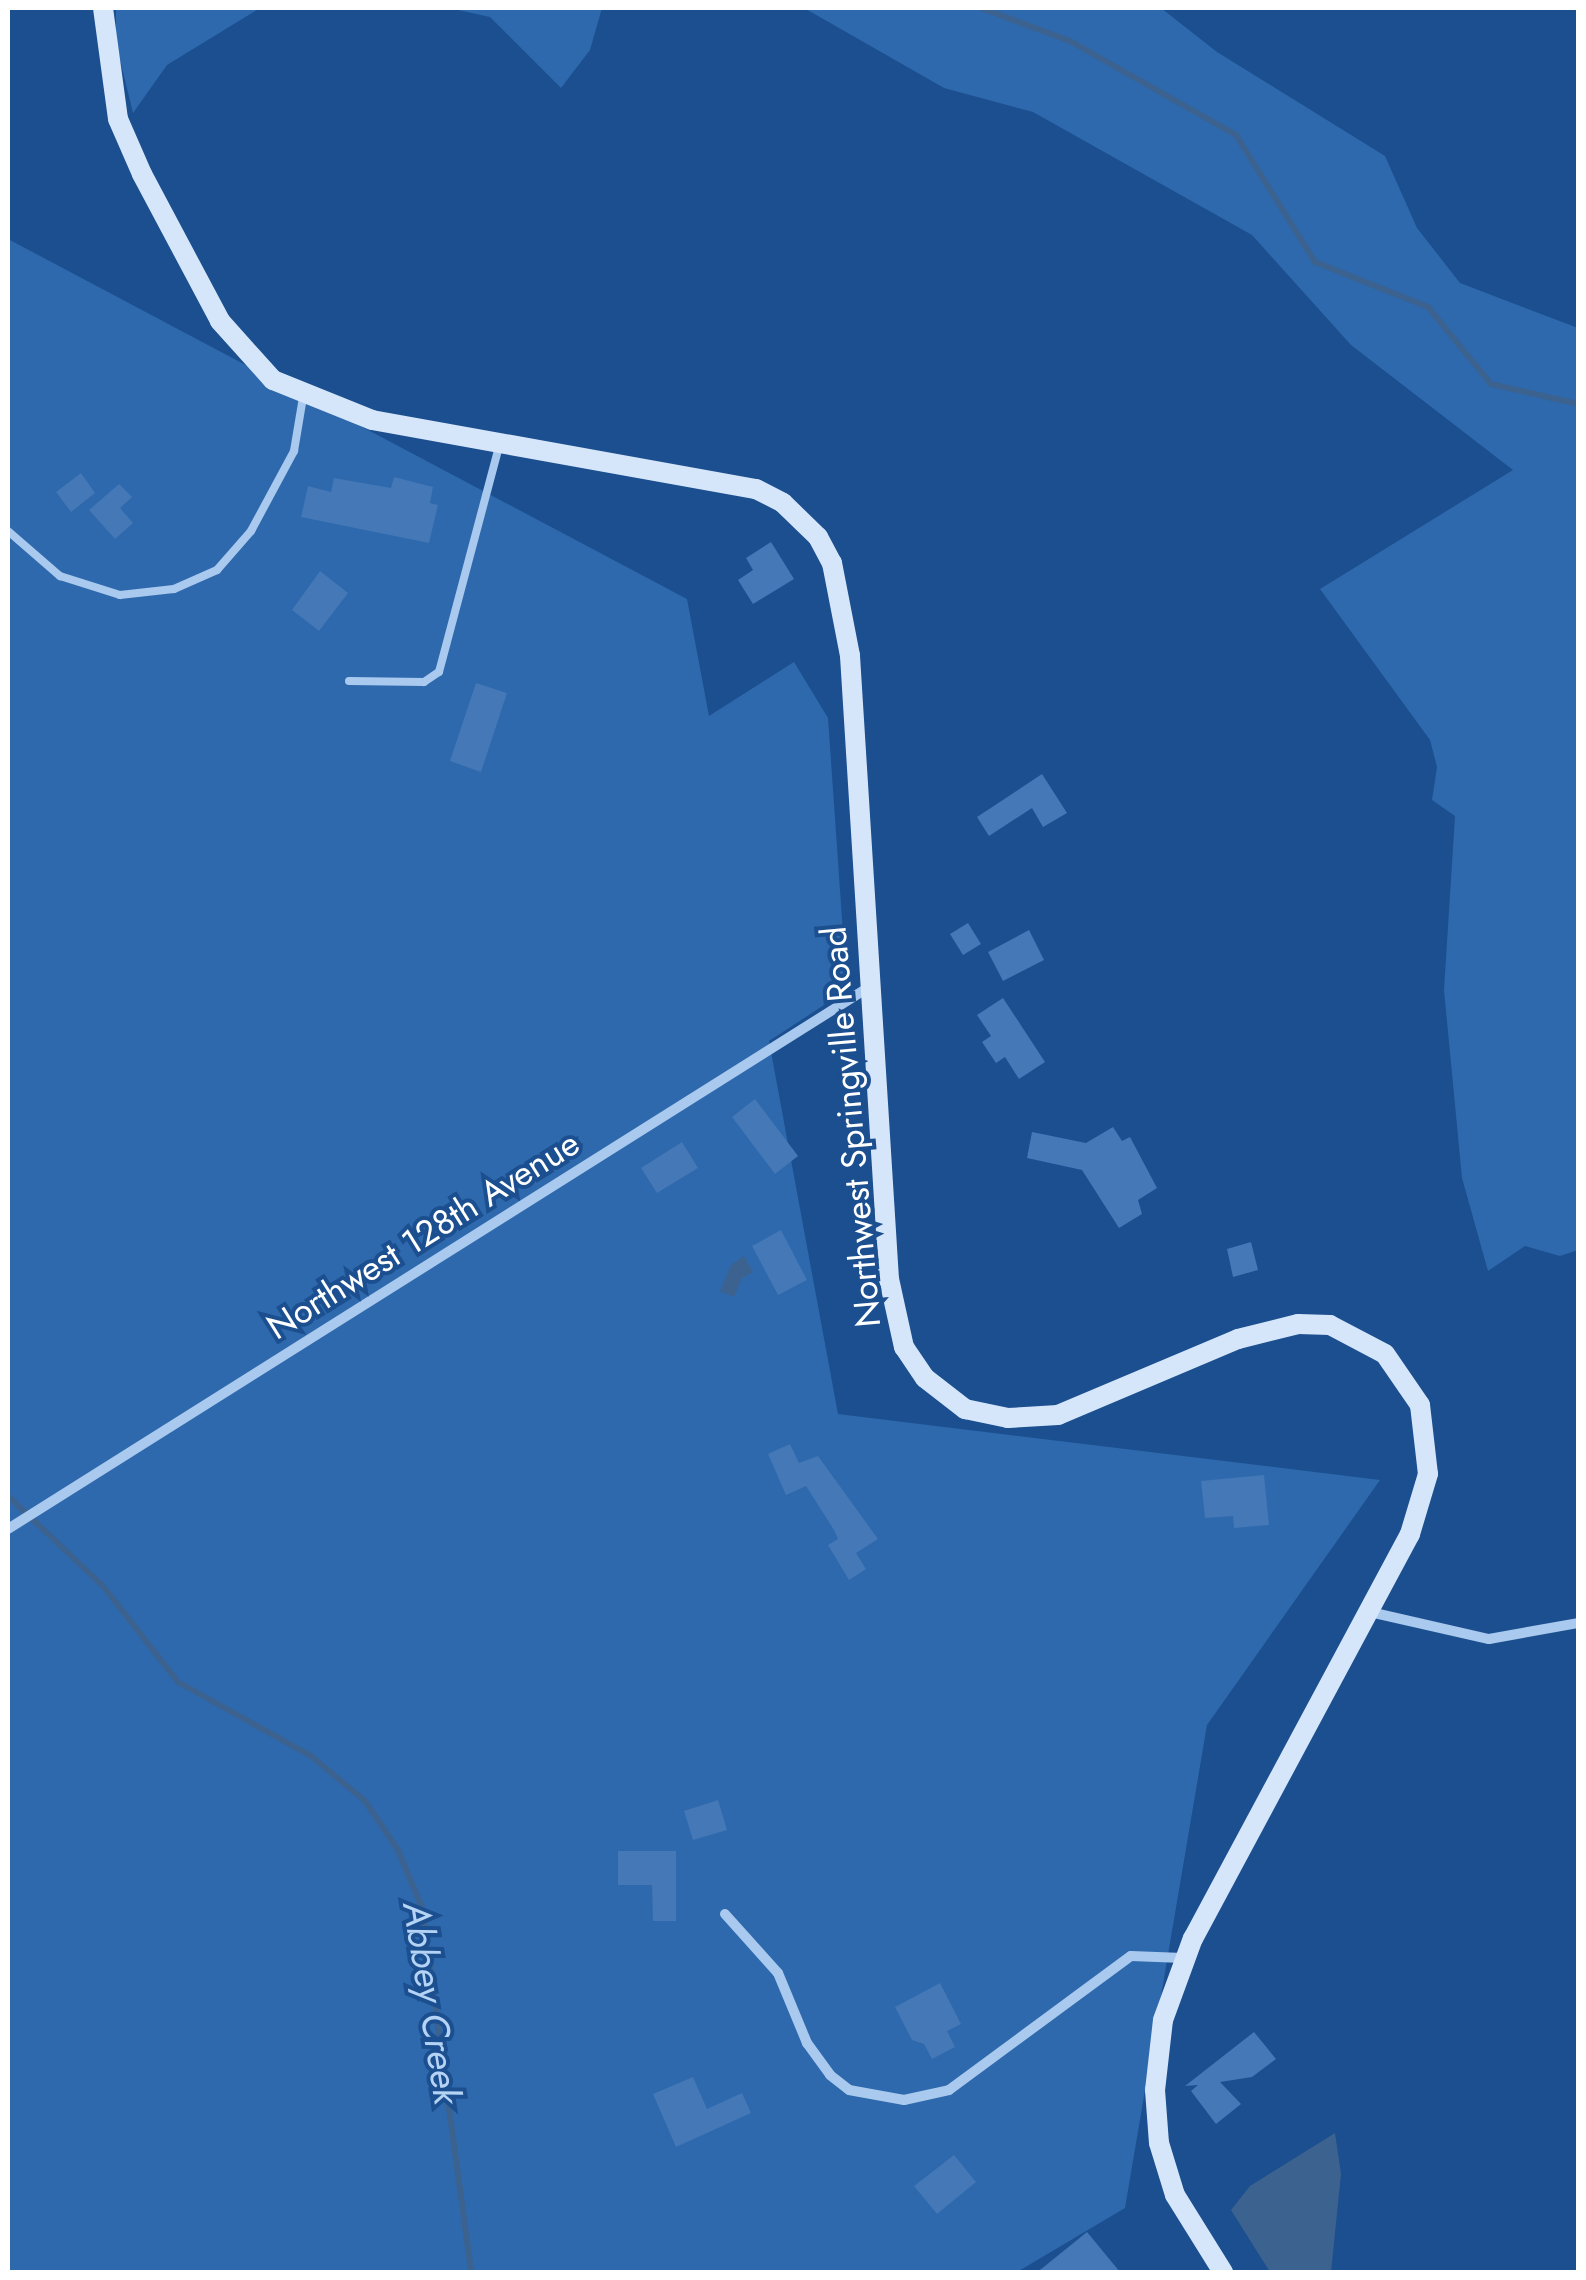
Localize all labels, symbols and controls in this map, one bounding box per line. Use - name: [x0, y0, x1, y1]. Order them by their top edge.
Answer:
- street label: Northwest Springville Road: [813, 925, 889, 1329]
- street label: Northwest 128th Avenue: [259, 1122, 587, 1348]
- water label: Abbey Creek: [394, 1899, 470, 2107]

